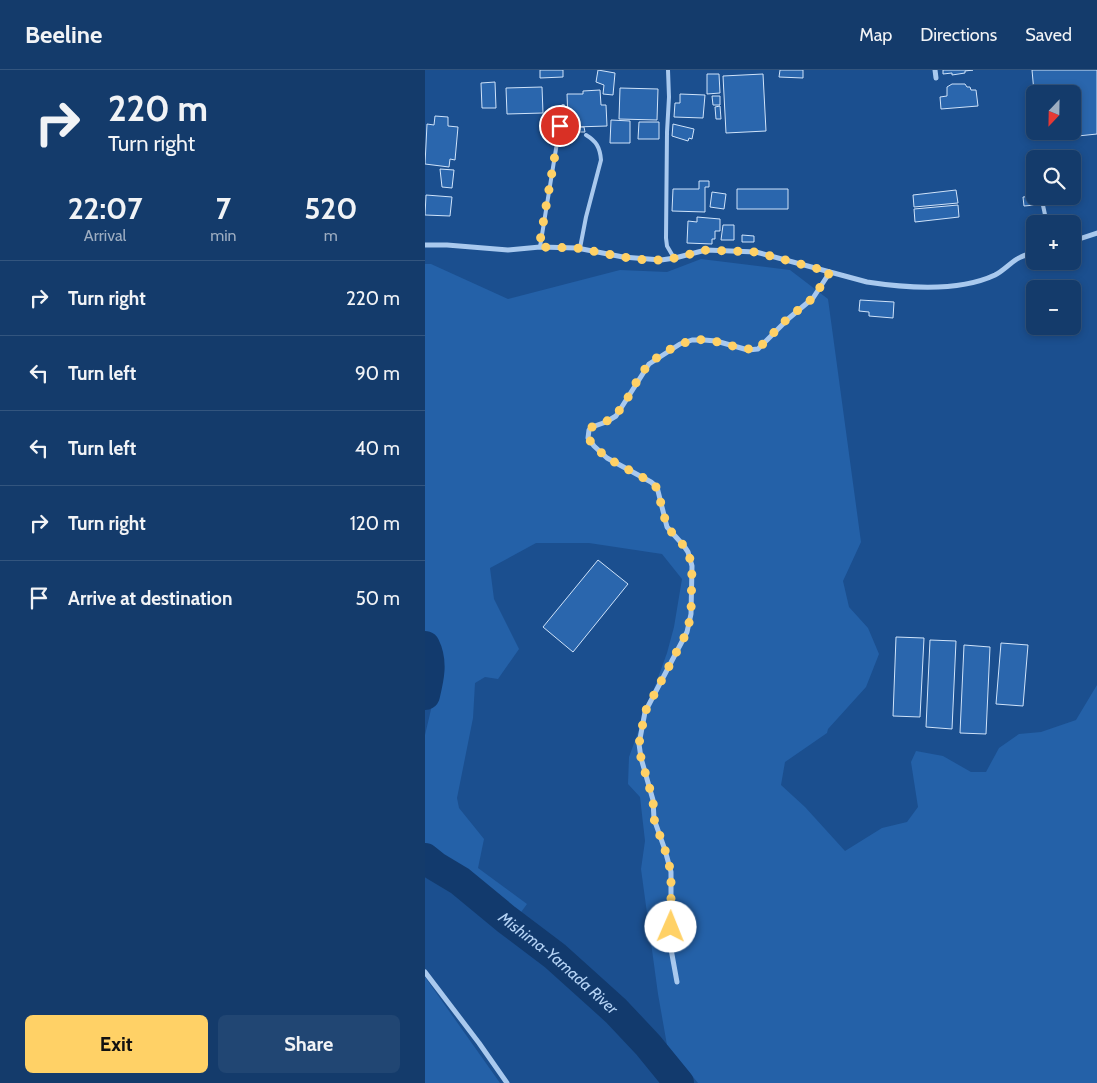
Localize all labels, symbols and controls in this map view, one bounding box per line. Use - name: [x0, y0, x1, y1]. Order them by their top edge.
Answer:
- text: Beeline: [25, 20, 102, 49]
- text: Map: [859, 24, 892, 46]
- text: Directions: [920, 24, 997, 46]
- text: Saved: [1025, 24, 1072, 46]
- north arrow: [1026, 85, 1081, 140]
- map controls: [1026, 85, 1081, 335]
- text: 220 m: [108, 87, 208, 130]
- icon: right: [25, 90, 90, 155]
- pin: [539, 105, 581, 147]
- icon: arrive: [546, 112, 574, 140]
- text: Turn right: [108, 130, 195, 157]
- button: search: [1026, 150, 1081, 205]
- text: 22:07: [68, 190, 143, 227]
- text: 7: [216, 190, 231, 227]
- text: 520: [304, 190, 357, 227]
- button: +: [1026, 215, 1081, 270]
- text: Arrival: [84, 226, 126, 245]
- text: min: [210, 226, 237, 245]
- text: m: [324, 226, 338, 245]
- button: −: [1026, 280, 1081, 335]
- icon: right: [25, 284, 53, 312]
- text: Turn right: [68, 287, 146, 310]
- text: 220 m: [346, 287, 400, 310]
- icon: left: [25, 359, 53, 387]
- text: Turn left: [68, 362, 136, 385]
- text: 90 m: [355, 362, 400, 385]
- icon: left: [25, 434, 53, 462]
- text: Turn left: [68, 437, 136, 460]
- text: 40 m: [355, 437, 400, 460]
- icon: right: [25, 509, 53, 537]
- text: Turn right: [68, 512, 146, 535]
- text: 120 m: [350, 512, 400, 535]
- icon: arrive: [25, 584, 53, 612]
- text: Arrive at destination: [68, 587, 232, 610]
- text: 50 m: [356, 587, 400, 610]
- position arrow: [644, 900, 696, 952]
- water label: Mishima-Yamada River: [494, 907, 623, 1019]
- button: Exit: [25, 1015, 208, 1073]
- button: Share: [218, 1015, 400, 1073]

